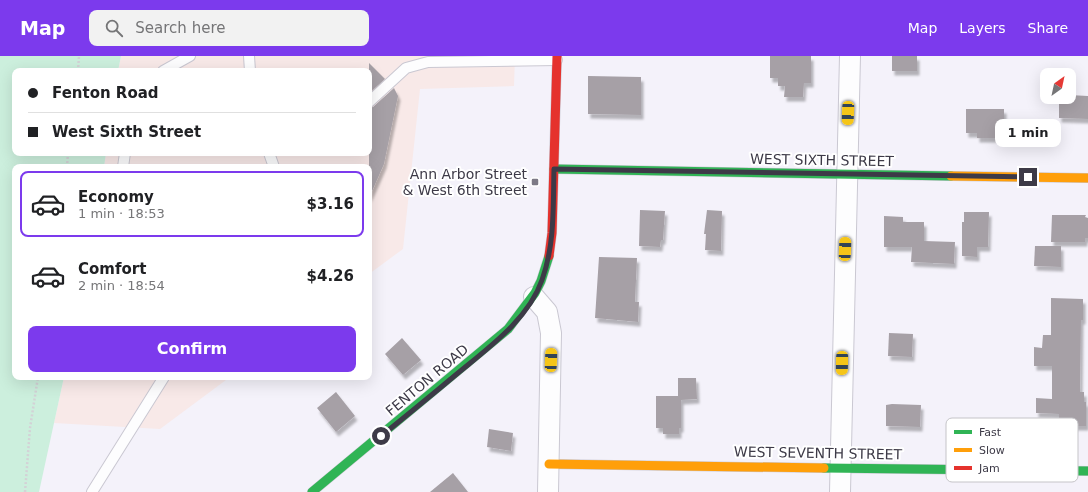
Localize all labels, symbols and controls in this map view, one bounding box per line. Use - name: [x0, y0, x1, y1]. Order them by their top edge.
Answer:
- search box: [89, 10, 369, 46]
- text: Map: [20, 17, 65, 39]
- icon: search: [103, 17, 125, 39]
- text: Search here: [135, 19, 225, 37]
- text: Map: [908, 20, 937, 36]
- text: Layers: [959, 20, 1006, 36]
- text: Share: [1028, 20, 1068, 36]
- north arrow: [1040, 68, 1076, 104]
- map controls: [1040, 68, 1076, 104]
- text: Fenton Road: [52, 84, 159, 102]
- car: [842, 101, 854, 125]
- callout: 1 min: [995, 119, 1061, 147]
- text: West Sixth Street: [52, 123, 201, 141]
- text: 1 min: [1008, 125, 1048, 140]
- street label: WEST SIXTH STREET: [750, 151, 895, 169]
- place label: Ann Arbor Street & West 6th Street: [403, 166, 528, 198]
- route end: [1019, 168, 1037, 186]
- marker: Ann Arbor Street & West 6th Street: [530, 177, 540, 187]
- icon: car: [30, 186, 66, 222]
- text: Economy: [78, 188, 154, 206]
- text: $3.16: [307, 195, 354, 213]
- text: 1 min · 18:53: [78, 206, 165, 221]
- car: [839, 237, 851, 261]
- icon: car: [30, 258, 66, 294]
- text: Comfort: [78, 260, 146, 278]
- text: $4.26: [307, 267, 354, 285]
- text: 2 min · 18:54: [78, 278, 165, 293]
- button: Confirm: [28, 326, 356, 372]
- street label: FENTON ROAD: [383, 341, 471, 419]
- car: [545, 348, 557, 372]
- car: [836, 351, 848, 375]
- legend: [946, 418, 1078, 482]
- text: Fast: [979, 426, 1002, 439]
- route start: [372, 427, 390, 445]
- street label: WEST SEVENTH STREET: [734, 444, 903, 462]
- text: Slow: [979, 444, 1005, 457]
- text: Jam: [978, 462, 1000, 475]

